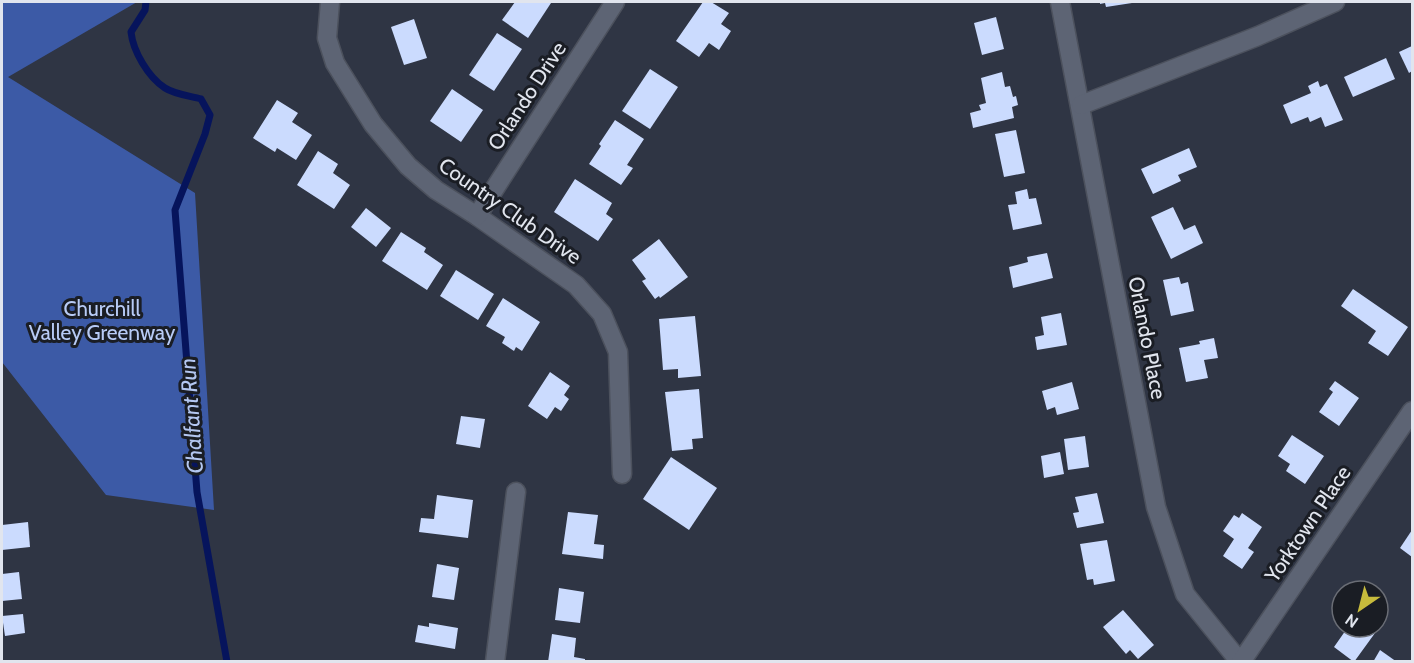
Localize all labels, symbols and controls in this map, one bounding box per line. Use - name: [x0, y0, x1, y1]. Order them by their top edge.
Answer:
- street label: Orlando Drive: [482, 37, 571, 155]
- street label: Country Club Drive: [434, 152, 587, 269]
- street label: Orlando Place: [1123, 274, 1172, 402]
- park label: Churchill Valley Greenway: [29, 296, 176, 345]
- water label: Chalfant Run: [174, 357, 209, 475]
- street label: Yorktown Place: [1259, 461, 1356, 587]
- north arrow: [1330, 579, 1390, 639]
- text: N: [1342, 610, 1362, 632]

